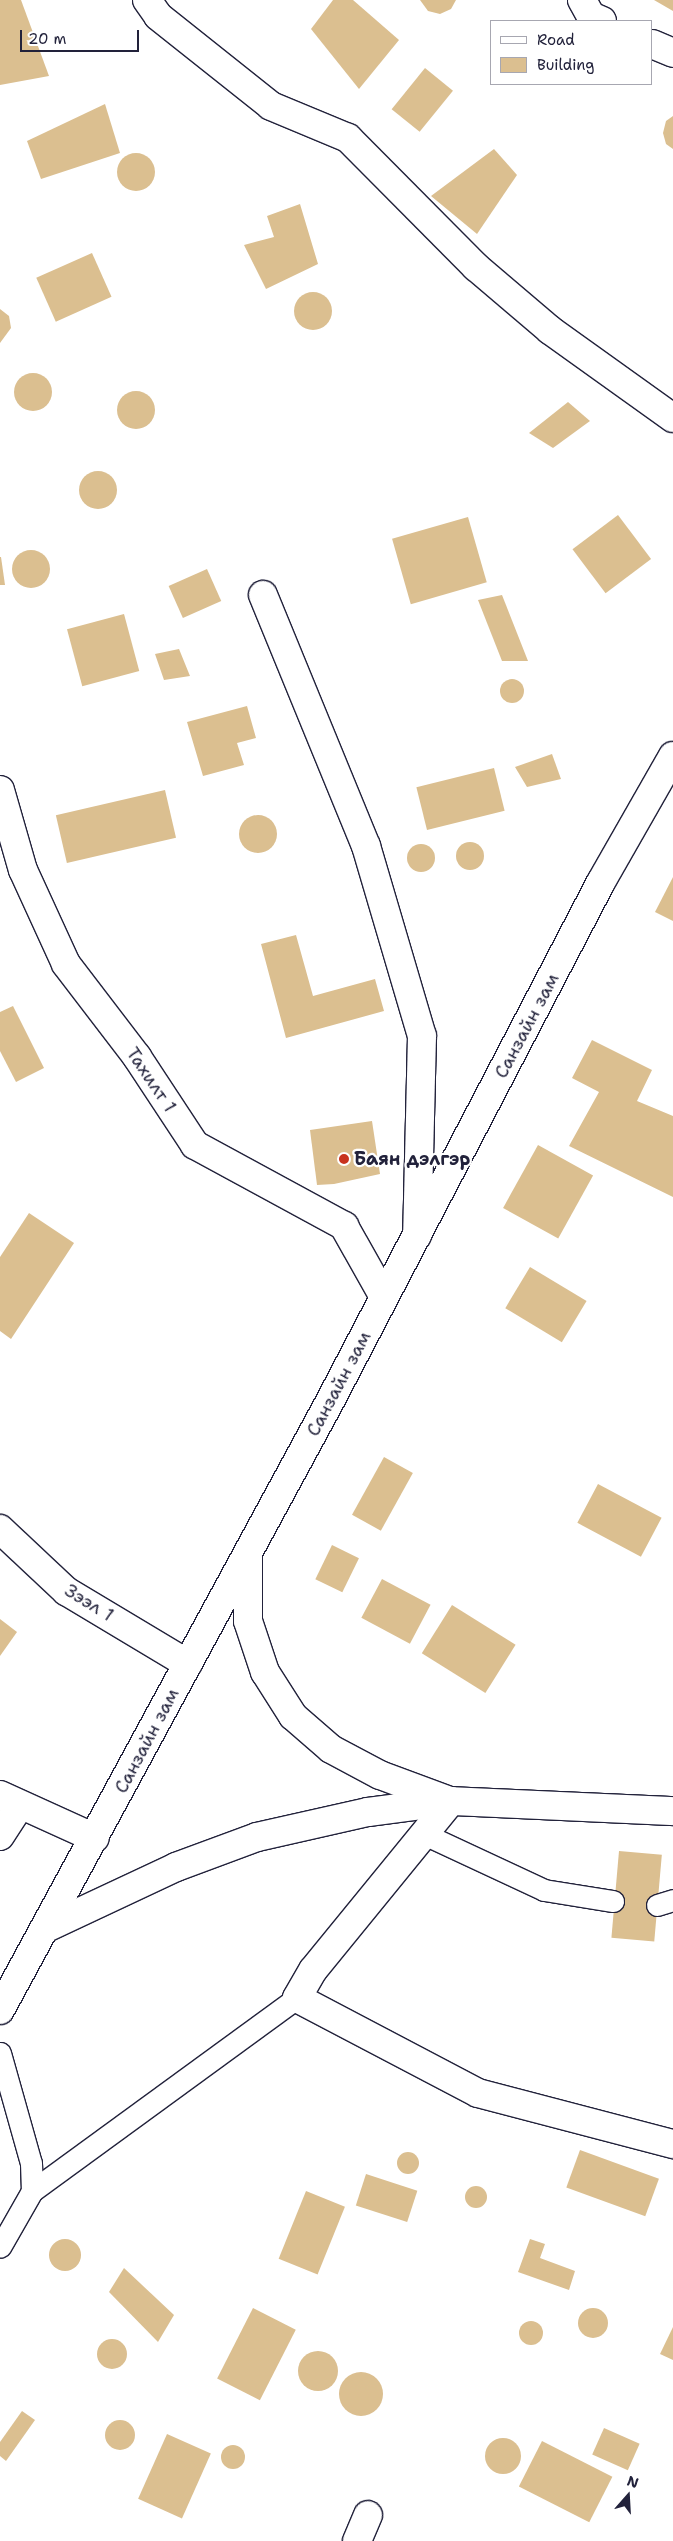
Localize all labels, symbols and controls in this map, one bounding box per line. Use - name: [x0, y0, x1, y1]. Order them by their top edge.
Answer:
- scale bar: [22, 20, 141, 52]
- legend: [490, 20, 653, 85]
- text: 20 m: [28, 29, 67, 49]
- text: Road: [537, 30, 575, 50]
- text: Building: [537, 55, 594, 75]
- street label: Санзайн зам: [490, 970, 564, 1082]
- street label: Тахилт 1: [121, 1043, 181, 1117]
- place label: Баян дэлгэр: [354, 1148, 470, 1170]
- marker: Баян дэлгэр: [338, 1153, 350, 1165]
- street label: Санзайн зам: [302, 1328, 376, 1440]
- street label: Зээл 1: [61, 1580, 117, 1626]
- street label: Санзайн зам: [110, 1685, 184, 1797]
- north arrow: [603, 2471, 653, 2521]
- text: N: [625, 2472, 641, 2492]

